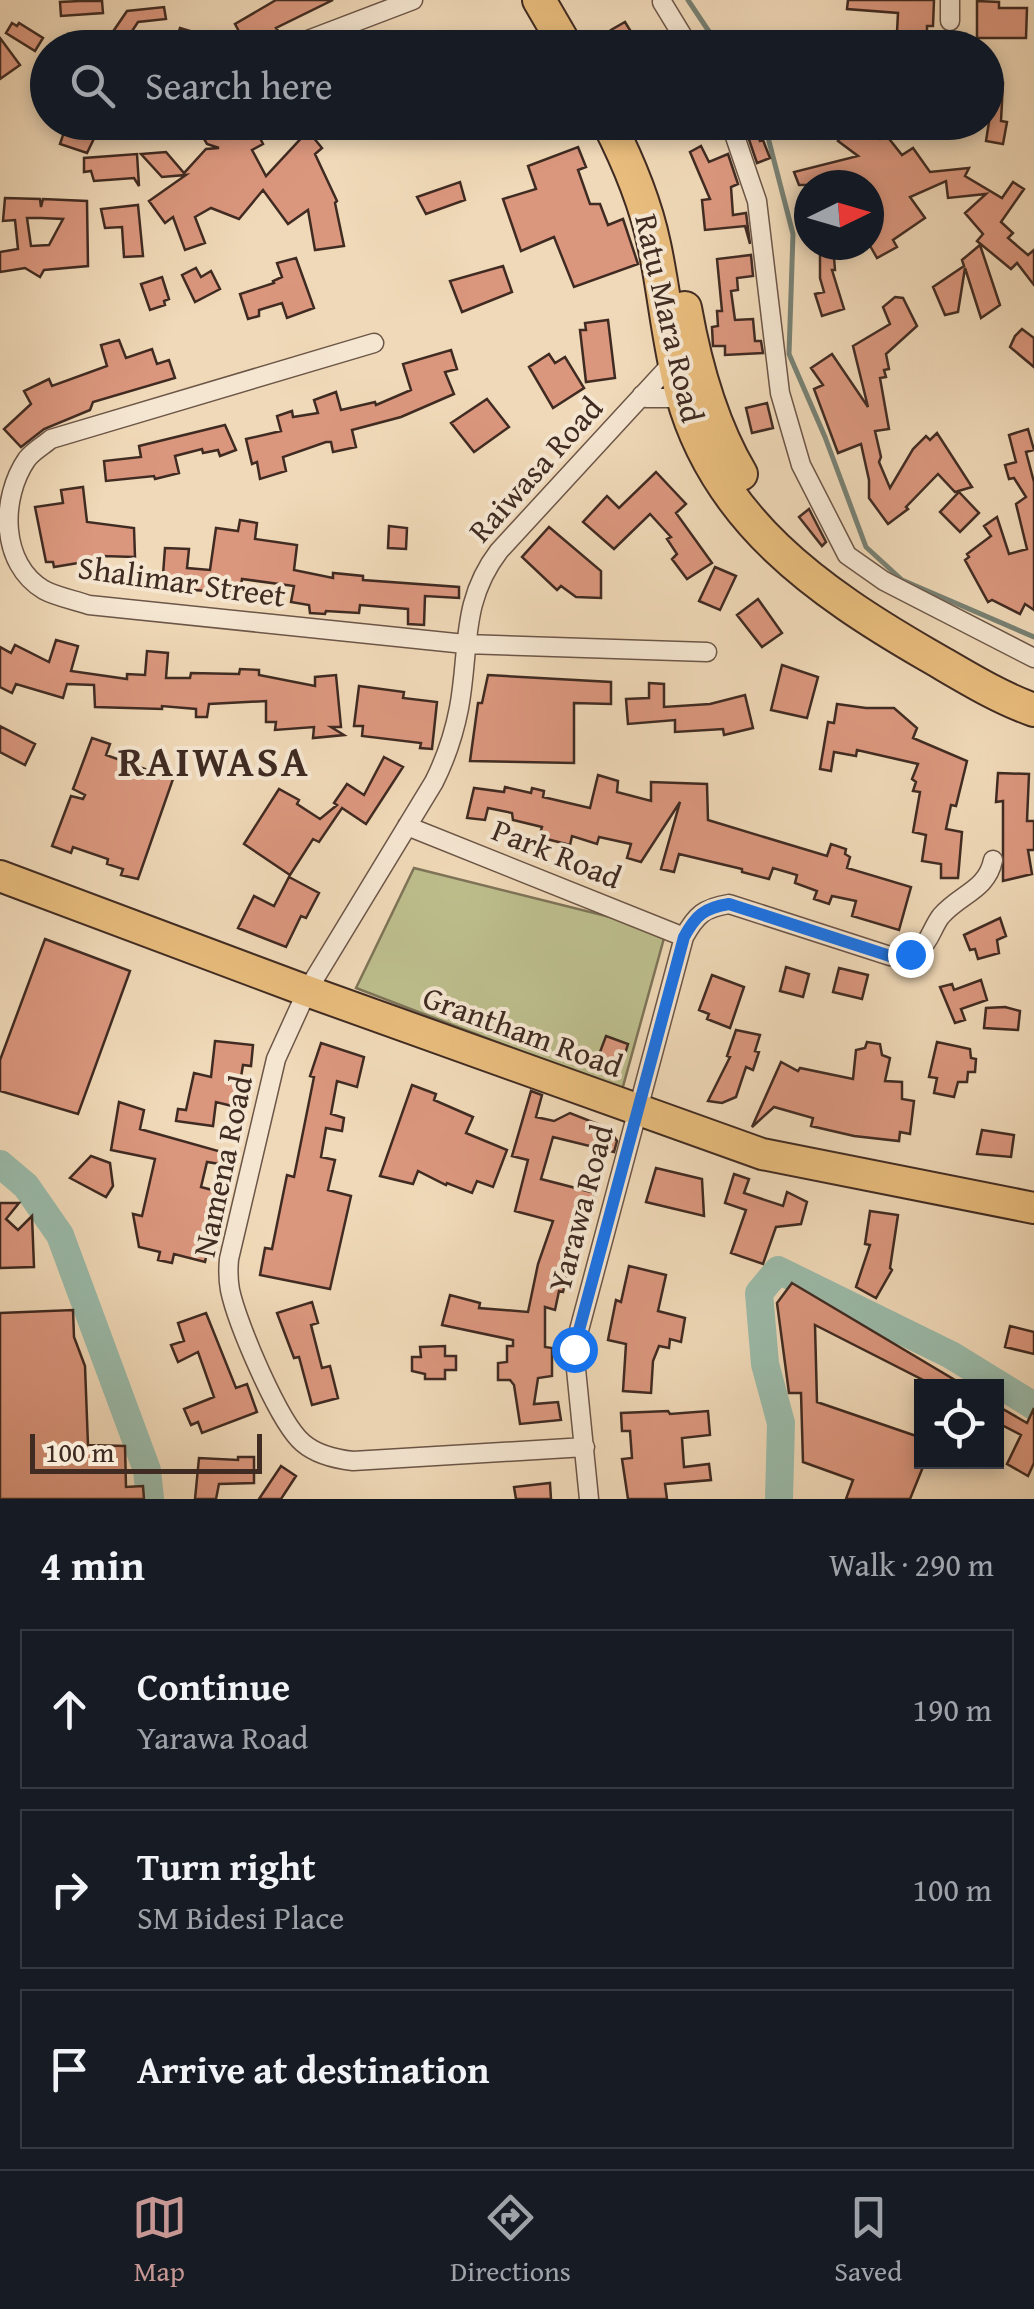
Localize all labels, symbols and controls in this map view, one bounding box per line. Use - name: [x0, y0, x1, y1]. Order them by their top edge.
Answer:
- search box: [30, 30, 1004, 140]
- text: Search here: [145, 57, 333, 113]
- icon: search: [65, 58, 120, 113]
- north arrow: [794, 170, 884, 260]
- street label: Ratu Mara Road: [623, 209, 717, 427]
- street label: Raiwasa Road: [457, 386, 613, 552]
- street label: Shalimar Street: [75, 543, 289, 619]
- district label: RAIWASA: [118, 730, 310, 791]
- street label: Park Road: [485, 806, 629, 900]
- route end: [888, 932, 934, 978]
- street label: Grantham Road: [417, 973, 629, 1089]
- street label: Namena Road: [180, 1071, 264, 1261]
- street label: Yarawa Road: [535, 1119, 625, 1297]
- route start: [552, 1327, 598, 1373]
- map controls: [914, 1379, 1004, 1469]
- button: locate: [914, 1379, 1004, 1469]
- scale bar: [30, 1429, 262, 1474]
- text: 100 m: [45, 1431, 114, 1472]
- text: 4 min: [40, 1534, 145, 1595]
- text: Walk · 290 m: [829, 1541, 994, 1588]
- text: Continue: [137, 1658, 290, 1714]
- icon: ahead: [42, 1682, 97, 1737]
- text: 190 m: [913, 1686, 992, 1733]
- text: Yarawa Road: [137, 1714, 308, 1761]
- text: Turn right: [137, 1838, 316, 1894]
- icon: right: [42, 1862, 97, 1917]
- text: 100 m: [913, 1866, 992, 1913]
- text: SM Bidesi Place: [137, 1894, 344, 1941]
- text: Arrive at destination: [137, 2041, 490, 2097]
- icon: arrive: [42, 2042, 97, 2097]
- tab: Map: [132, 2190, 187, 2291]
- tab: Directions: [450, 2190, 571, 2291]
- tab: Saved: [834, 2190, 902, 2291]

